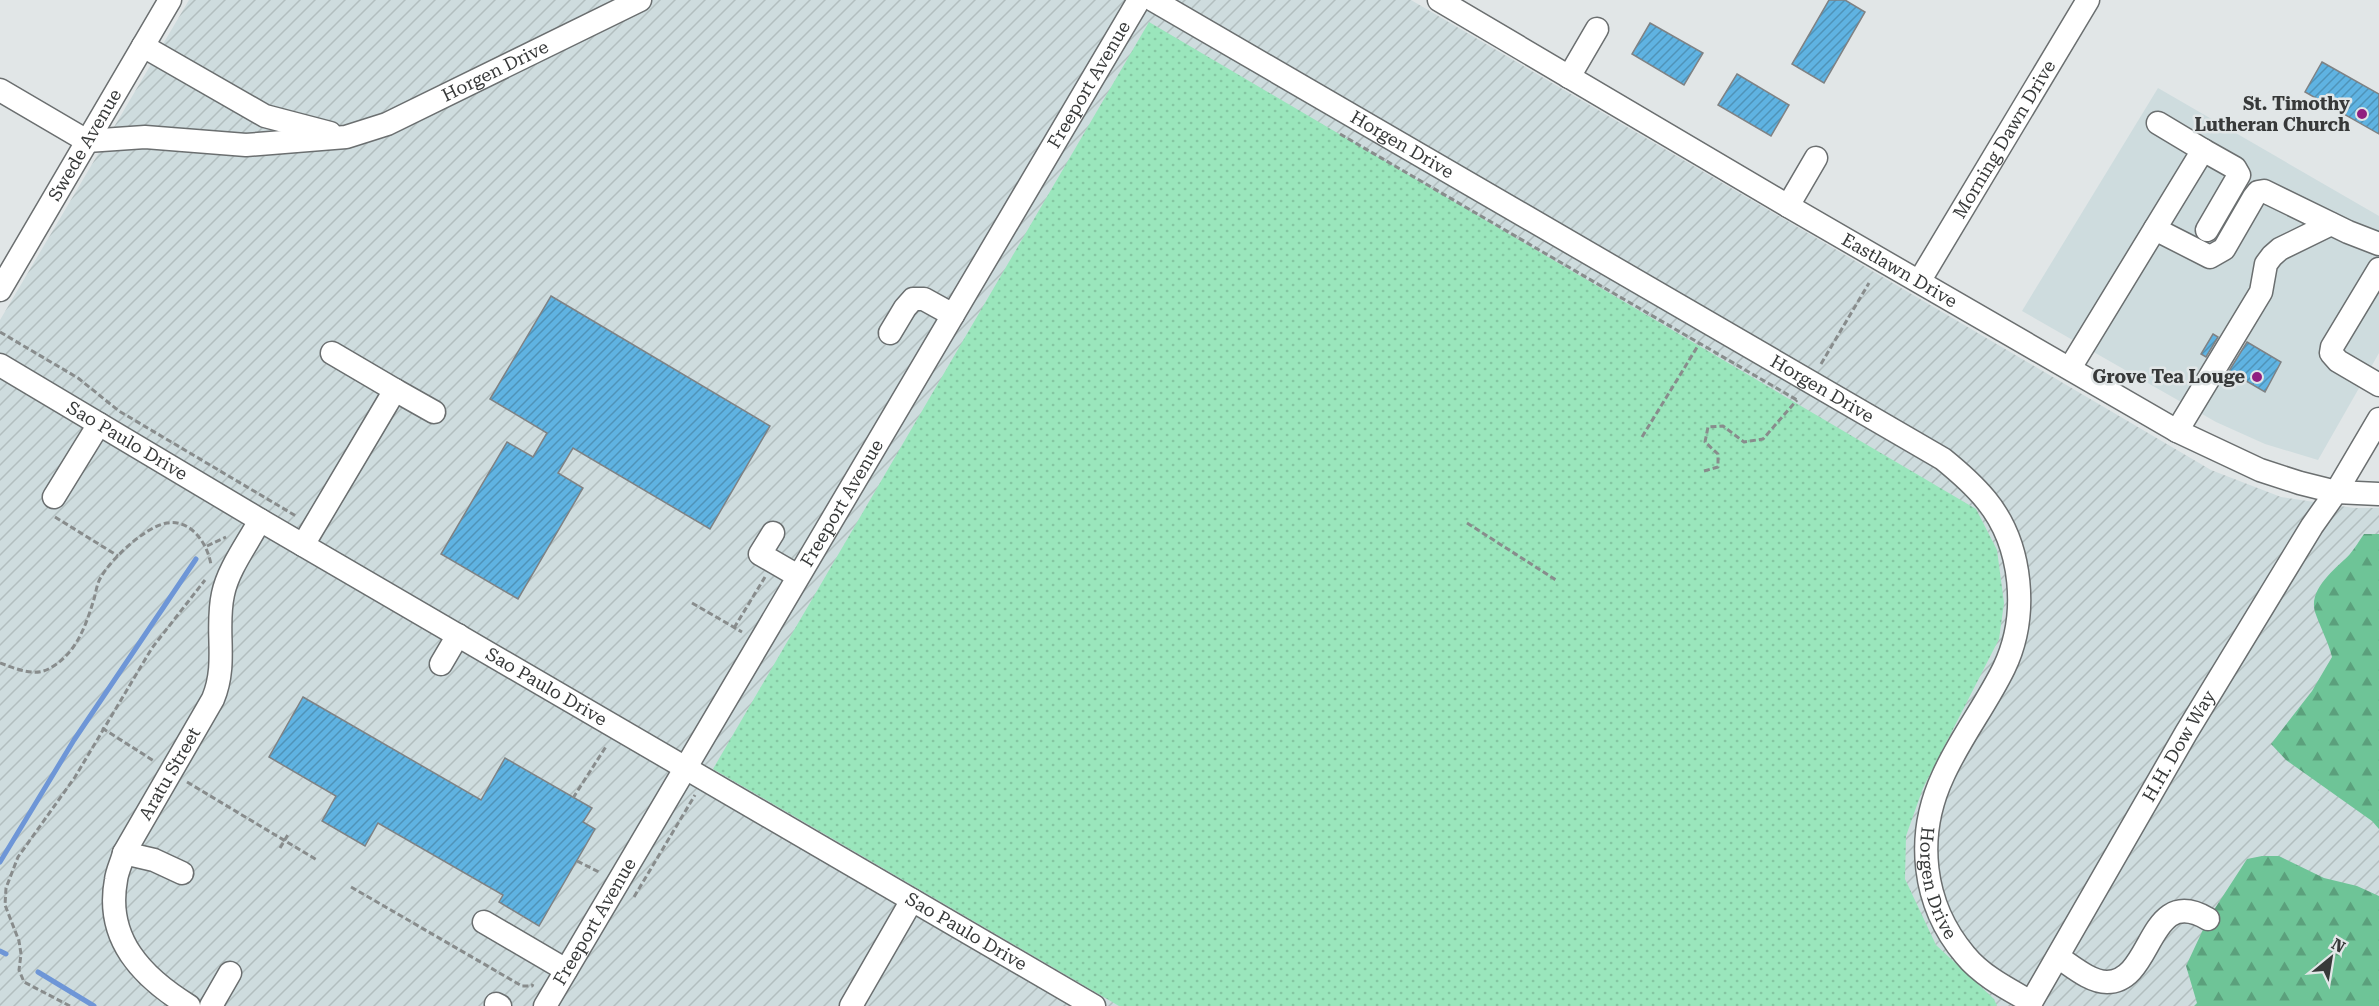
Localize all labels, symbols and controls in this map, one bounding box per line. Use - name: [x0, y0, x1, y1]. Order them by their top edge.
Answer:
- street label: Freeport Avenue: [1043, 17, 1134, 152]
- street label: Horgen Drive: [438, 36, 552, 106]
- street label: Morning Dawn Drive: [1948, 56, 2059, 222]
- street label: Swede Avenue: [44, 85, 126, 205]
- place label: St. Timothy Lutheran Church: [2195, 93, 2350, 135]
- street label: Horgen Drive: [1347, 106, 1458, 183]
- marker: St. Timothy Lutheran Church: [2355, 107, 2369, 121]
- street label: Eastlawn Drive: [1838, 228, 1961, 312]
- street label: Horgen Drive: [1767, 350, 1878, 427]
- place label: Grove Tea Louge: [2092, 366, 2245, 387]
- marker: Grove Tea Louge: [2250, 370, 2264, 384]
- street label: Sao Paulo Drive: [63, 396, 192, 484]
- street label: Freeport Avenue: [796, 435, 887, 570]
- street label: Sao Paulo Drive: [482, 643, 611, 730]
- street label: H.H. Dow Way: [2138, 686, 2220, 805]
- street label: Aratu Street: [134, 723, 205, 824]
- street label: Horgen Drive: [1916, 826, 1962, 943]
- street label: Freeport Avenue: [549, 854, 640, 989]
- street label: Sao Paulo Drive: [902, 888, 1031, 975]
- north arrow: [2301, 928, 2361, 988]
- text: N: [2328, 934, 2348, 957]

